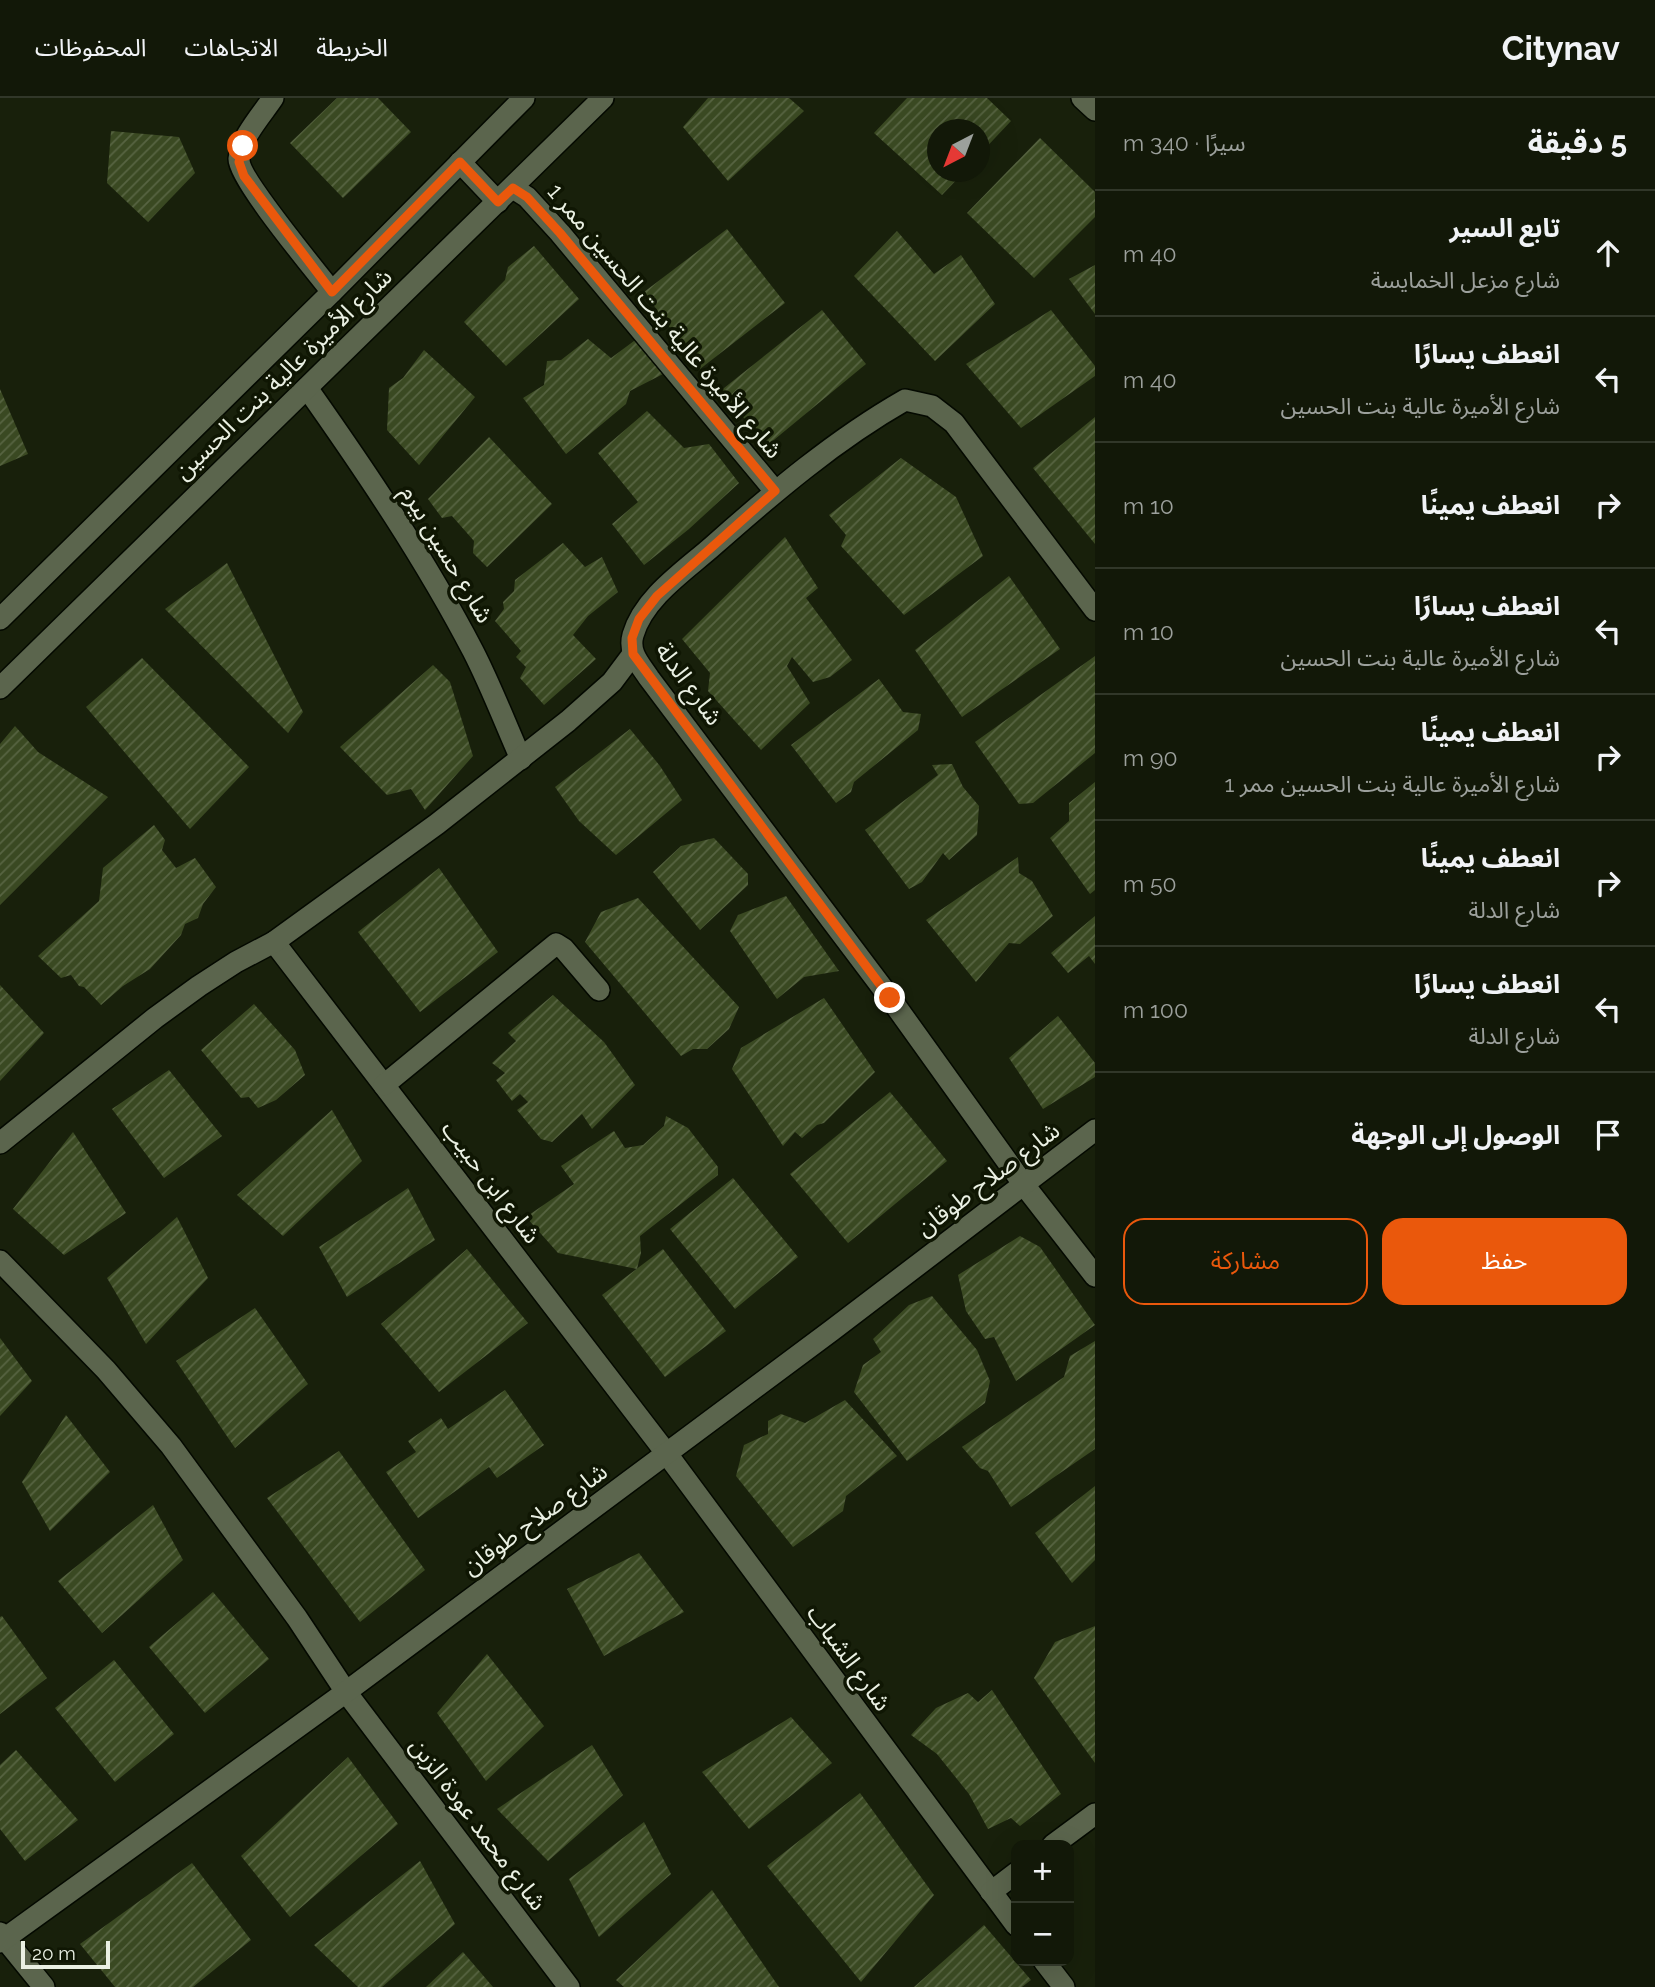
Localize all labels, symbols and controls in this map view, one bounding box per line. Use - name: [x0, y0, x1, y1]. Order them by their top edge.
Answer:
- text: Citynav: [1502, 29, 1620, 68]
- text: المحفوظات: [35, 33, 146, 62]
- text: الاتجاهات: [184, 33, 278, 62]
- text: الخريطة: [316, 33, 388, 62]
- north arrow: [927, 119, 990, 182]
- text: 5 دقيقة: [1528, 125, 1627, 160]
- text: سيرًا · 340 m: [1123, 129, 1246, 156]
- route start: [227, 130, 258, 161]
- street label: شارع الأميرة عالية بنت الحسين ممر 1: [539, 177, 789, 466]
- text: تابع السير: [1449, 213, 1560, 243]
- icon: ahead: [1589, 234, 1627, 272]
- text: 40 m: [1123, 240, 1177, 267]
- street label: شارع الأميرة عالية بنت الحسين: [168, 262, 400, 488]
- text: شارع مزعل الخمايسة: [1371, 266, 1560, 293]
- text: انعطف يسارًا: [1414, 339, 1560, 369]
- icon: left: [1589, 360, 1627, 398]
- text: 40 m: [1123, 366, 1177, 393]
- text: شارع الأميرة عالية بنت الحسين: [1280, 392, 1560, 419]
- street label: شارع حسين بيرم: [392, 480, 500, 630]
- icon: right: [1589, 486, 1627, 524]
- text: انعطف يمينًا: [1421, 490, 1560, 520]
- text: 10 m: [1123, 492, 1174, 519]
- text: انعطف يسارًا: [1414, 591, 1560, 621]
- icon: left: [1589, 612, 1627, 650]
- text: 10 m: [1123, 618, 1174, 645]
- street label: شارع الدلة: [647, 637, 729, 733]
- text: شارع الأميرة عالية بنت الحسين: [1280, 644, 1560, 671]
- text: انعطف يمينًا: [1421, 717, 1560, 747]
- icon: right: [1589, 738, 1627, 776]
- text: 90 m: [1123, 744, 1178, 771]
- text: شارع الأميرة عالية بنت الحسين ممر 1: [1224, 770, 1560, 797]
- text: انعطف يمينًا: [1421, 843, 1560, 873]
- icon: right: [1589, 864, 1627, 902]
- text: 50 m: [1123, 870, 1177, 897]
- text: شارع الدلة: [1468, 896, 1560, 923]
- text: انعطف يسارًا: [1414, 969, 1560, 999]
- route end: [874, 982, 905, 1013]
- icon: left: [1589, 990, 1627, 1028]
- text: 100 m: [1123, 996, 1188, 1023]
- text: شارع الدلة: [1468, 1022, 1560, 1049]
- street label: شارع ابن حبيب: [433, 1115, 547, 1251]
- street label: شارع صلاح طوقان: [910, 1115, 1067, 1244]
- icon: arrive: [1589, 1116, 1627, 1154]
- text: الوصول إلى الوجهة: [1351, 1120, 1560, 1150]
- button: مشاركة: [1123, 1218, 1368, 1305]
- button: حفظ: [1382, 1218, 1627, 1305]
- street label: شارع صلاح طوقان: [457, 1456, 615, 1583]
- street label: شارع الشباب: [799, 1599, 898, 1718]
- street label: شارع محمد عودة الزبن: [402, 1732, 553, 1918]
- map controls: [1011, 1840, 1074, 1966]
- button: +: [1011, 1840, 1074, 1903]
- button: −: [1011, 1903, 1074, 1966]
- scale bar: [21, 1938, 110, 1970]
- text: 20 m: [32, 1942, 76, 1964]

